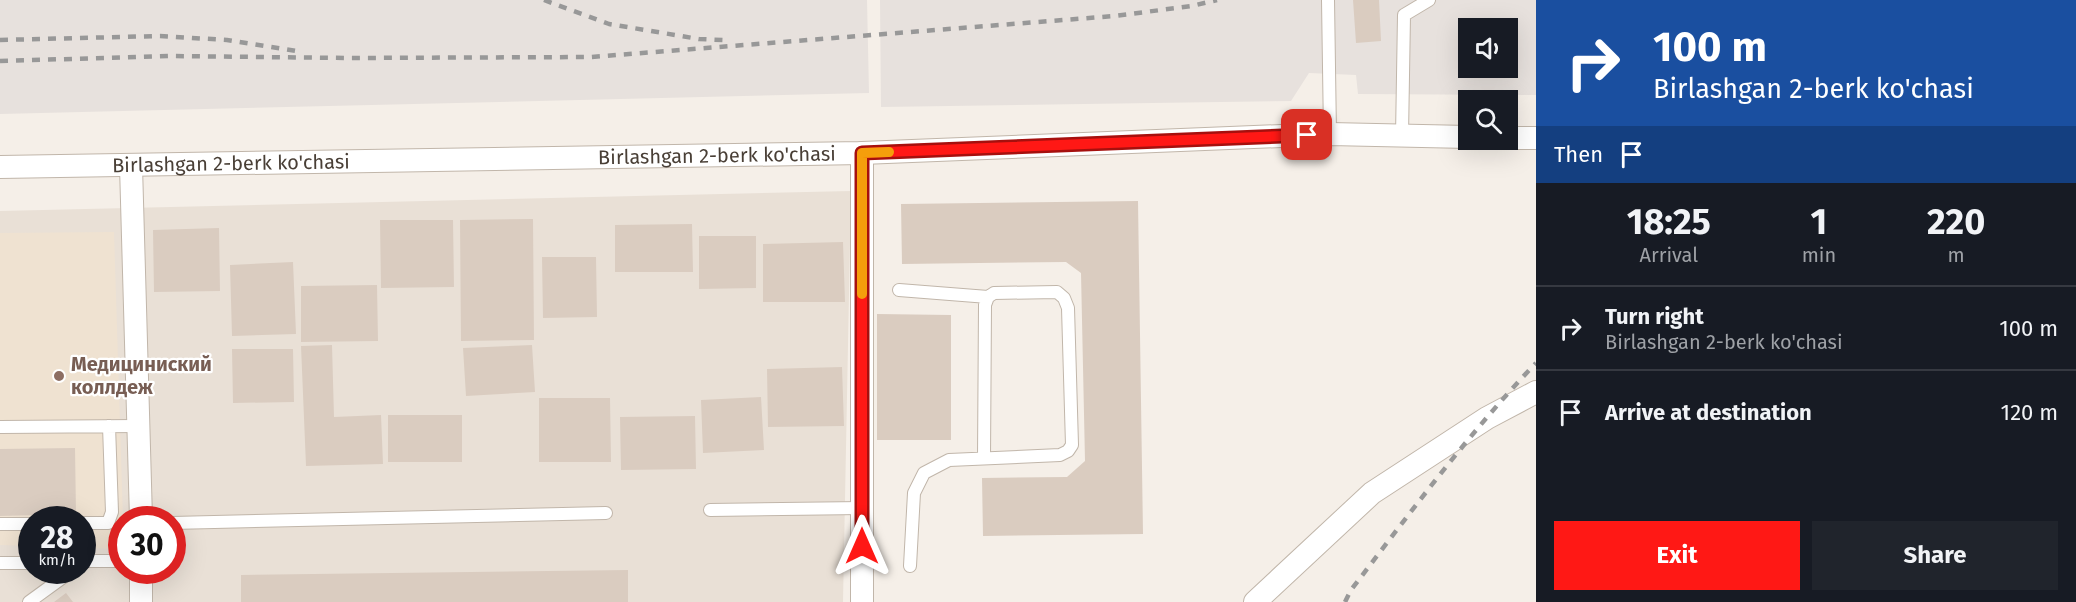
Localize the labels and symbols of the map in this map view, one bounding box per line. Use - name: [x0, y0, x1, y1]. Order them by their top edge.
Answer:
- pin: [1281, 109, 1332, 160]
- street label: Birlashgan 2-berk ko'chasi: [598, 141, 836, 169]
- street label: Birlashgan 2-berk ko'chasi: [112, 149, 350, 177]
- place label: Медициниский коллдеж: [71, 352, 212, 399]
- marker: Медициниский коллдеж: [52, 369, 66, 383]
- speed limit sign: 30: [108, 506, 186, 584]
- position arrow: [830, 514, 894, 578]

